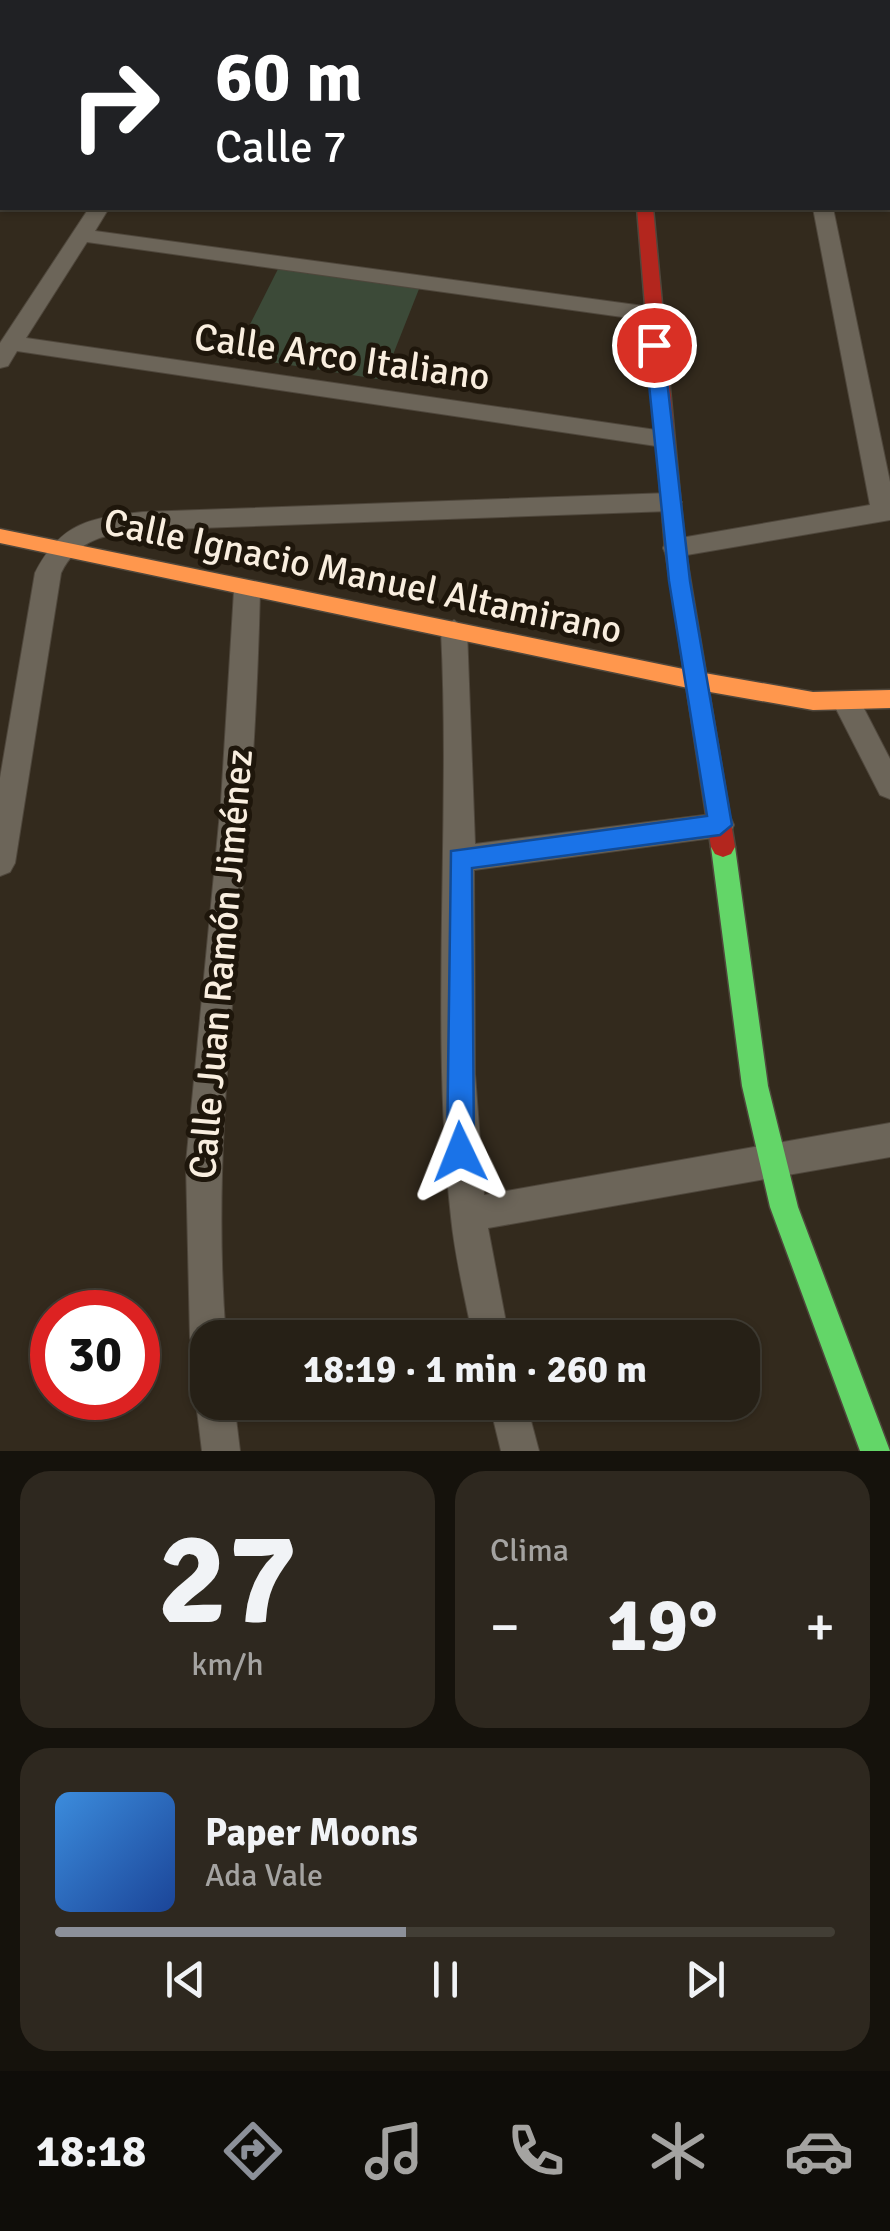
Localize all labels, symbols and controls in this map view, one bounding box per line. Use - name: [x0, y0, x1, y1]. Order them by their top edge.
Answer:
- text: 60 m: [215, 34, 363, 120]
- icon: right: [50, 40, 180, 170]
- text: Calle 7: [215, 120, 347, 175]
- pin: [612, 303, 697, 388]
- street label: Calle Arco Italiano: [191, 313, 493, 401]
- icon: arrive: [627, 318, 682, 373]
- street label: Calle Ignacio Manuel Altamirano: [100, 498, 626, 654]
- street label: Calle Juan Ramón Jiménez: [179, 747, 263, 1181]
- position arrow: [408, 1100, 512, 1204]
- speed limit sign: 30: [30, 1290, 160, 1420]
- text: 18:19 · 1 min · 260 m: [303, 1346, 647, 1393]
- text: 27: [157, 1500, 298, 1660]
- text: Clima: [490, 1531, 569, 1570]
- text: 19°: [607, 1579, 718, 1672]
- text: −: [490, 1593, 520, 1661]
- text: +: [805, 1593, 835, 1661]
- text: km/h: [191, 1645, 264, 1684]
- text: Paper Moons: [205, 1809, 418, 1856]
- text: Ada Vale: [205, 1856, 323, 1895]
- icon: previous: [158, 1952, 213, 2007]
- icon: pause: [418, 1952, 473, 2007]
- icon: next: [678, 1952, 733, 2007]
- icon: directions: [218, 2116, 288, 2186]
- icon: music: [359, 2116, 429, 2186]
- icon: phone: [501, 2116, 571, 2186]
- icon: climate: [643, 2116, 713, 2186]
- icon: car: [784, 2116, 854, 2186]
- text: 18:18: [36, 2124, 146, 2179]

